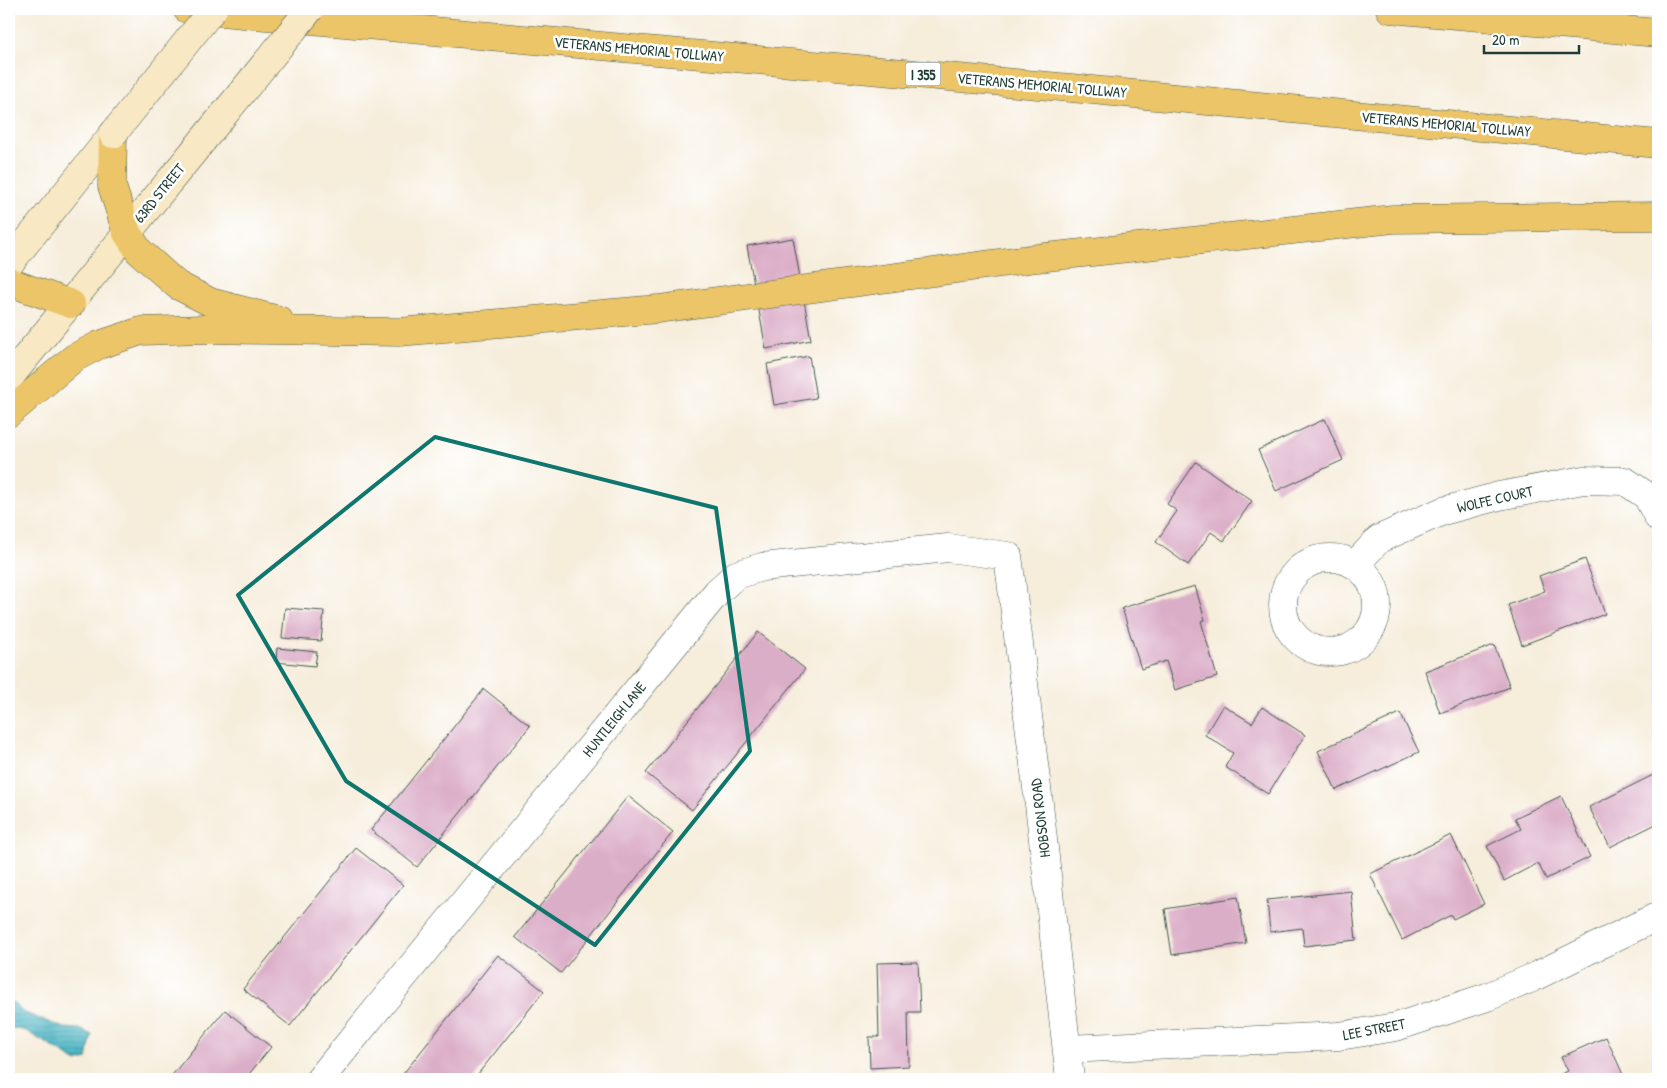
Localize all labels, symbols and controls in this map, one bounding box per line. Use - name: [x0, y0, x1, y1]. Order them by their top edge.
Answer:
- scale bar: [1484, 22, 1580, 54]
- text: 20 m: [1492, 29, 1519, 50]
- street label: VETERANS MEMORIAL TOLLWAY: [553, 31, 725, 67]
- road number: I 355: [906, 62, 940, 86]
- street label: VETERANS MEMORIAL TOLLWAY: [956, 67, 1128, 103]
- street label: VETERANS MEMORIAL TOLLWAY: [1360, 106, 1532, 142]
- street label: 63RD STREET: [128, 158, 190, 227]
- street label: WOLFE COURT: [1455, 480, 1536, 518]
- street label: HUNTLEIGH LANE: [577, 677, 651, 761]
- street label: HOBSON ROAD: [1025, 777, 1055, 859]
- street label: LEE STREET: [1341, 1012, 1408, 1045]

